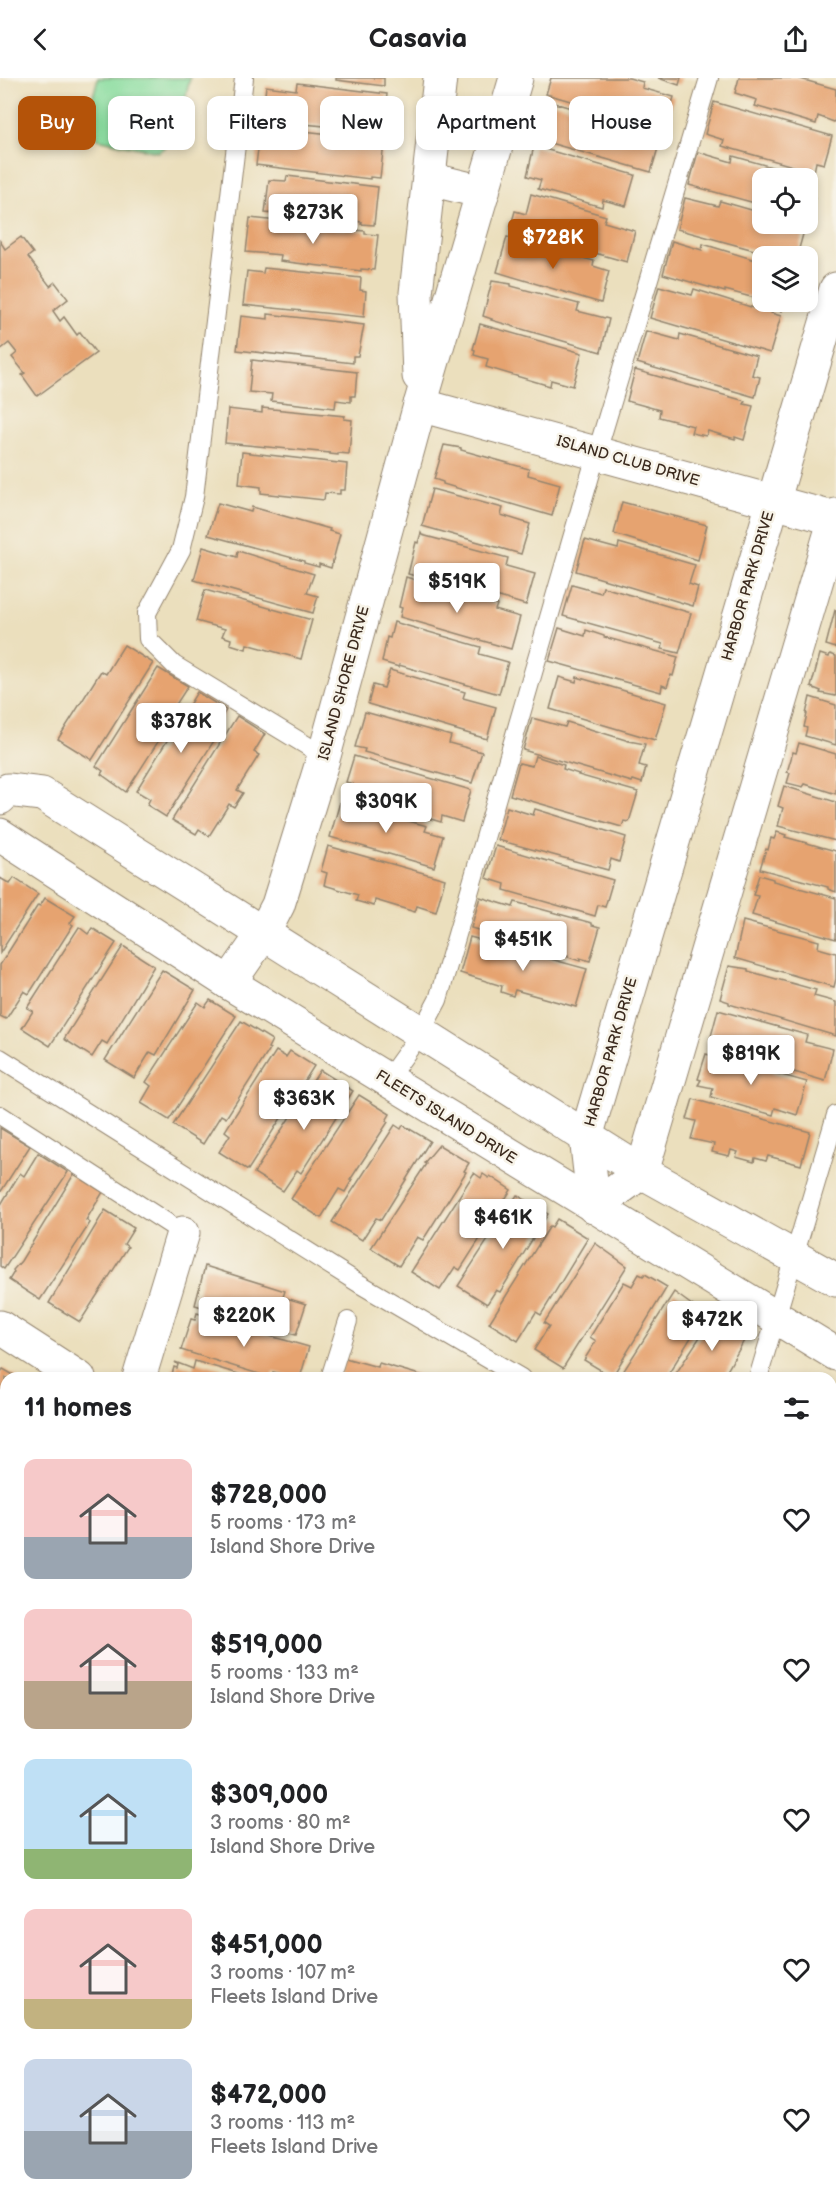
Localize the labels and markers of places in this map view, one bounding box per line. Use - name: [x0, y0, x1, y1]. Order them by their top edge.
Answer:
- pin: $273K: [271, 194, 355, 245]
- pin: $728K: [511, 219, 595, 270]
- pin: $519K: [415, 563, 499, 614]
- pin: $378K: [139, 703, 223, 754]
- pin: $309K: [344, 783, 428, 834]
- pin: $451K: [481, 921, 565, 972]
- pin: $819K: [709, 1035, 793, 1086]
- pin: $363K: [262, 1080, 346, 1131]
- pin: $461K: [461, 1199, 545, 1250]
- pin: $220K: [202, 1297, 286, 1348]
- pin: $472K: [670, 1301, 754, 1352]

